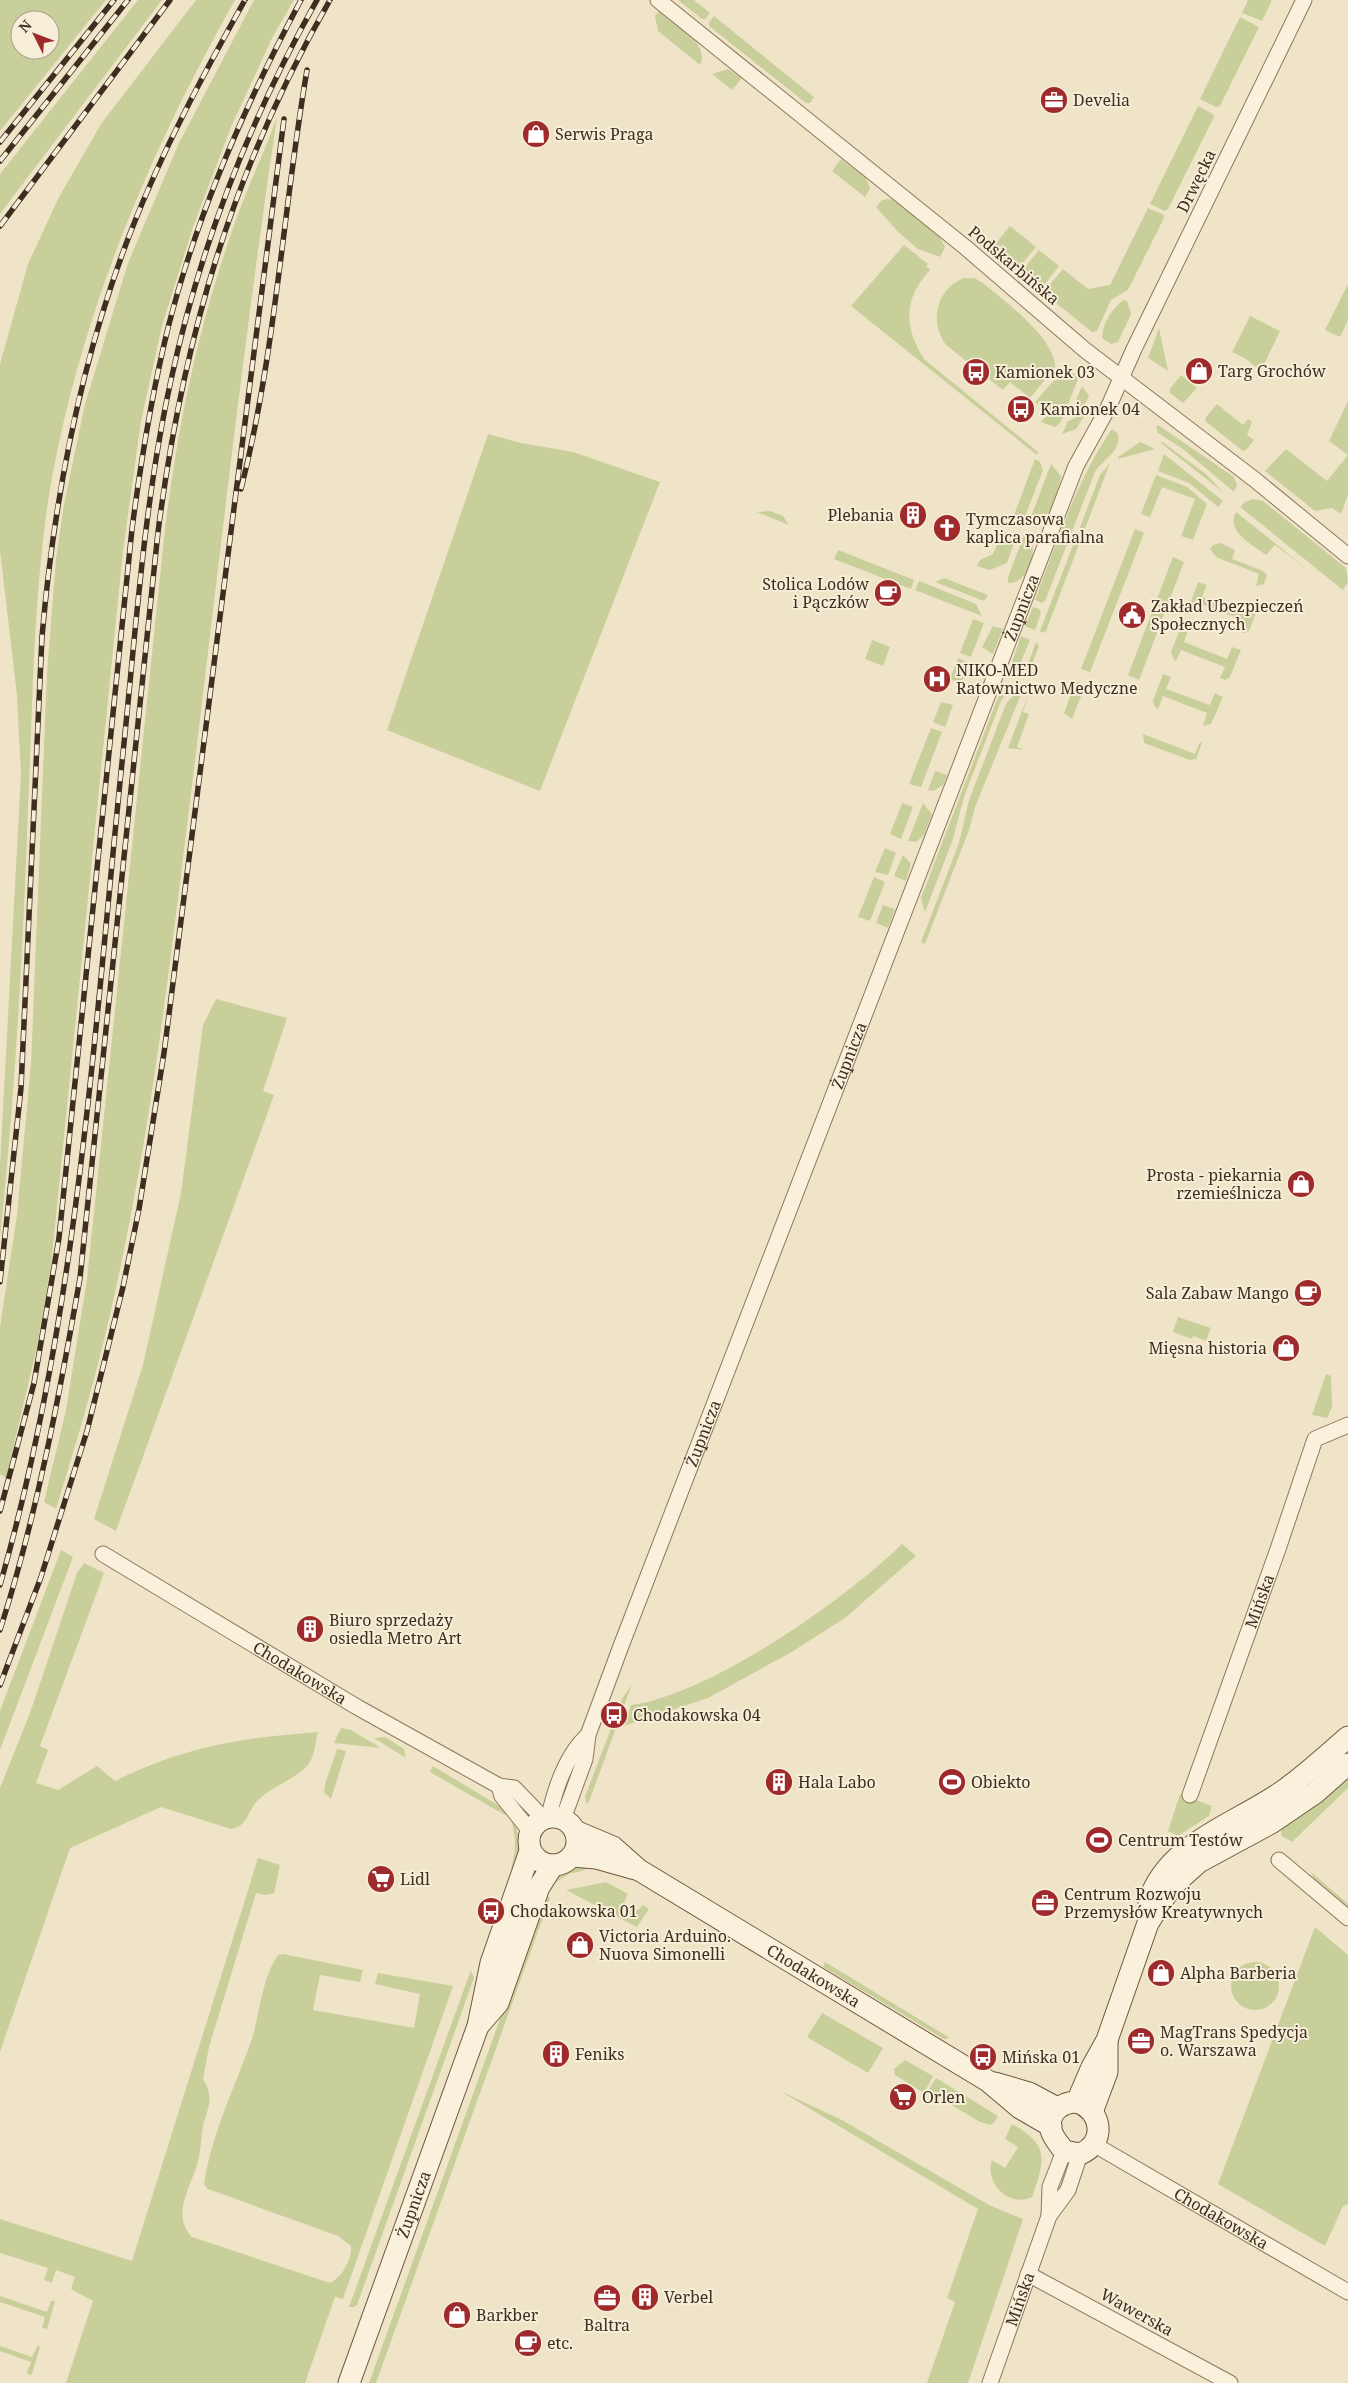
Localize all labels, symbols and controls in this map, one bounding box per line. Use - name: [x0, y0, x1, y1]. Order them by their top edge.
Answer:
- north arrow: [10, 10, 60, 60]
- text: N: [14, 16, 36, 36]
- office icon: Develia: [1039, 85, 1069, 115]
- place label: Develia: [1073, 89, 1130, 111]
- shop icon: Serwis Praga: [521, 119, 551, 149]
- place label: Serwis Praga: [555, 123, 654, 145]
- street label: Drwęcka: [1171, 146, 1221, 216]
- street label: Podskarbińska: [964, 220, 1064, 310]
- shop icon: Targ Grochów: [1184, 356, 1214, 386]
- bus stop icon: Kamionek 03: [961, 357, 991, 387]
- place label: Targ Grochów: [1218, 360, 1326, 382]
- place label: Kamionek 03: [995, 361, 1095, 383]
- bus stop icon: Kamionek 04: [1006, 394, 1036, 424]
- place label: Kamionek 04: [1040, 398, 1140, 420]
- building icon: Plebania: [898, 500, 928, 530]
- place label: Plebania: [828, 504, 894, 526]
- place label: Tymczasowa kaplica parafialna: [966, 508, 1104, 548]
- church icon: Tymczasowa kaplica parafialna: [932, 513, 962, 543]
- street label: Żupnicza: [999, 571, 1044, 644]
- place label: Stolica Lodów i Pączków: [762, 573, 869, 613]
- cafe icon: Stolica Lodów i Pączków: [873, 578, 903, 608]
- place label: Zakład Ubezpieczeń Społecznych: [1151, 595, 1303, 635]
- public building icon: Zakład Ubezpieczeń Społecznych: [1117, 600, 1147, 630]
- place label: NIKO-MED Ratownictwo Medyczne: [956, 659, 1138, 699]
- hospital icon: NIKO-MED Ratownictwo Medyczne: [922, 664, 952, 694]
- street label: Żupnicza: [826, 1019, 872, 1092]
- place label: Prosta - piekarnia rzemieślnicza: [1147, 1164, 1282, 1204]
- shop icon: Prosta - piekarnia rzemieślnicza: [1286, 1169, 1316, 1199]
- cafe icon: Sala Zabaw Mango: [1293, 1278, 1323, 1308]
- place label: Sala Zabaw Mango: [1146, 1282, 1289, 1304]
- shop icon: Mięsna historia: [1271, 1333, 1301, 1363]
- place label: Mięsna historia: [1149, 1337, 1267, 1359]
- street label: Żupnicza: [680, 1397, 726, 1470]
- street label: Mińska: [1240, 1571, 1279, 1631]
- place label: Biuro sprzedaży osiedla Metro Art: [329, 1609, 462, 1649]
- building icon: Biuro sprzedaży osiedla Metro Art: [295, 1614, 325, 1644]
- street label: Chodakowska: [249, 1636, 351, 1709]
- bus stop icon: Chodakowska 04: [599, 1700, 629, 1730]
- place label: Chodakowska 04: [633, 1704, 761, 1726]
- building icon: Hala Labo: [764, 1767, 794, 1797]
- sports icon: Obiekto: [937, 1767, 967, 1797]
- place label: Hala Labo: [798, 1771, 876, 1793]
- place label: Obiekto: [971, 1771, 1031, 1793]
- sports icon: Centrum Testów: [1084, 1825, 1114, 1855]
- place label: Centrum Testów: [1118, 1829, 1243, 1851]
- supermarket icon: Lidl: [366, 1864, 396, 1894]
- place label: Lidl: [400, 1868, 430, 1890]
- place label: Centrum Rozwoju Przemysłów Kreatywnych: [1064, 1883, 1263, 1923]
- office icon: Centrum Rozwoju Przemysłów Kreatywnych: [1030, 1888, 1060, 1918]
- bus stop icon: Chodakowska 01: [476, 1896, 506, 1926]
- place label: Chodakowska 01: [510, 1900, 638, 1922]
- place label: Victoria Arduino. Nuova Simonelli: [599, 1925, 731, 1965]
- shop icon: Victoria Arduino. Nuova Simonelli: [565, 1930, 595, 1960]
- street label: Chodakowska: [763, 1939, 865, 2012]
- shop icon: Alpha Barberia: [1146, 1958, 1176, 1988]
- place label: Alpha Barberia: [1180, 1962, 1296, 1984]
- place label: MagTrans Spedycja o. Warszawa: [1160, 2021, 1308, 2061]
- office icon: MagTrans Spedycja o. Warszawa: [1126, 2026, 1156, 2056]
- building icon: Feniks: [541, 2039, 571, 2069]
- bus stop icon: Mińska 01: [968, 2042, 998, 2072]
- place label: Feniks: [575, 2043, 624, 2065]
- place label: Mińska 01: [1002, 2046, 1080, 2068]
- supermarket icon: Orlen: [888, 2082, 918, 2112]
- place label: Orlen: [922, 2086, 965, 2108]
- street label: Żupnicza: [391, 2168, 436, 2241]
- street label: Chodakowska: [1170, 2182, 1272, 2254]
- street label: Mińska: [1000, 2269, 1039, 2329]
- building icon: Verbel: [630, 2282, 660, 2312]
- office icon: Baltra: [592, 2283, 622, 2313]
- street label: Wawerska: [1097, 2283, 1177, 2341]
- place label: Verbel: [664, 2286, 713, 2308]
- shop icon: Barkber: [442, 2300, 472, 2330]
- place label: Barkber: [476, 2304, 539, 2326]
- place label: Baltra: [584, 2314, 630, 2336]
- cafe icon: etc.: [513, 2328, 543, 2358]
- place label: etc.: [547, 2332, 573, 2354]

